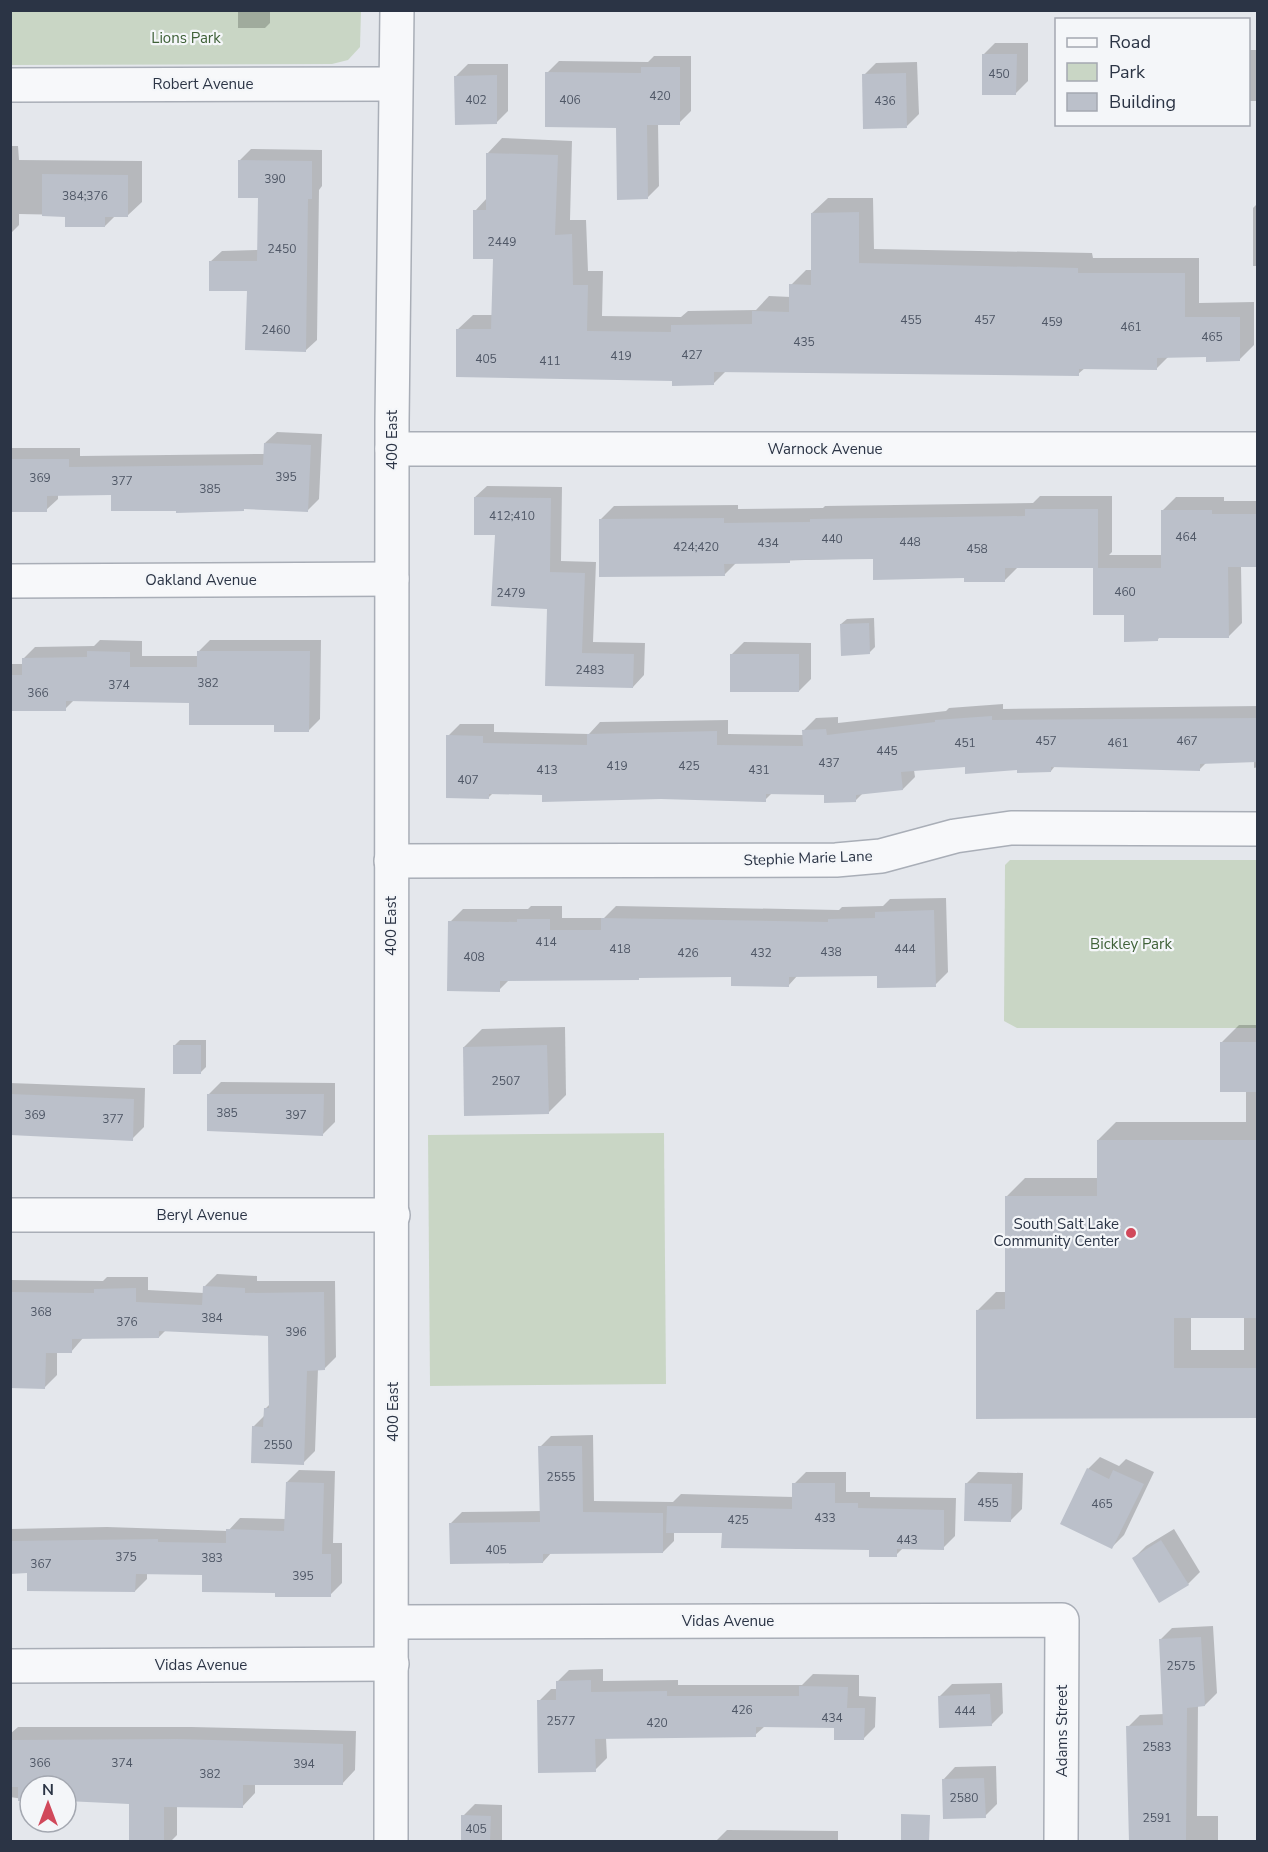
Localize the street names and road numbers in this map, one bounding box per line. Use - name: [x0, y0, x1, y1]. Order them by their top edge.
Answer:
- street label: Robert Avenue: [153, 74, 253, 94]
- street label: 400 East: [382, 409, 402, 470]
- street label: Warnock Avenue: [767, 439, 883, 459]
- street label: Oakland Avenue: [145, 570, 257, 590]
- street label: Stephie Marie Lane: [743, 846, 873, 870]
- street label: 400 East: [381, 895, 401, 956]
- street label: Beryl Avenue: [157, 1205, 248, 1225]
- street label: 400 East: [383, 1381, 403, 1442]
- street label: Vidas Avenue: [681, 1611, 774, 1631]
- street label: Vidas Avenue: [154, 1655, 247, 1675]
- street label: Adams Street: [1052, 1684, 1072, 1777]

